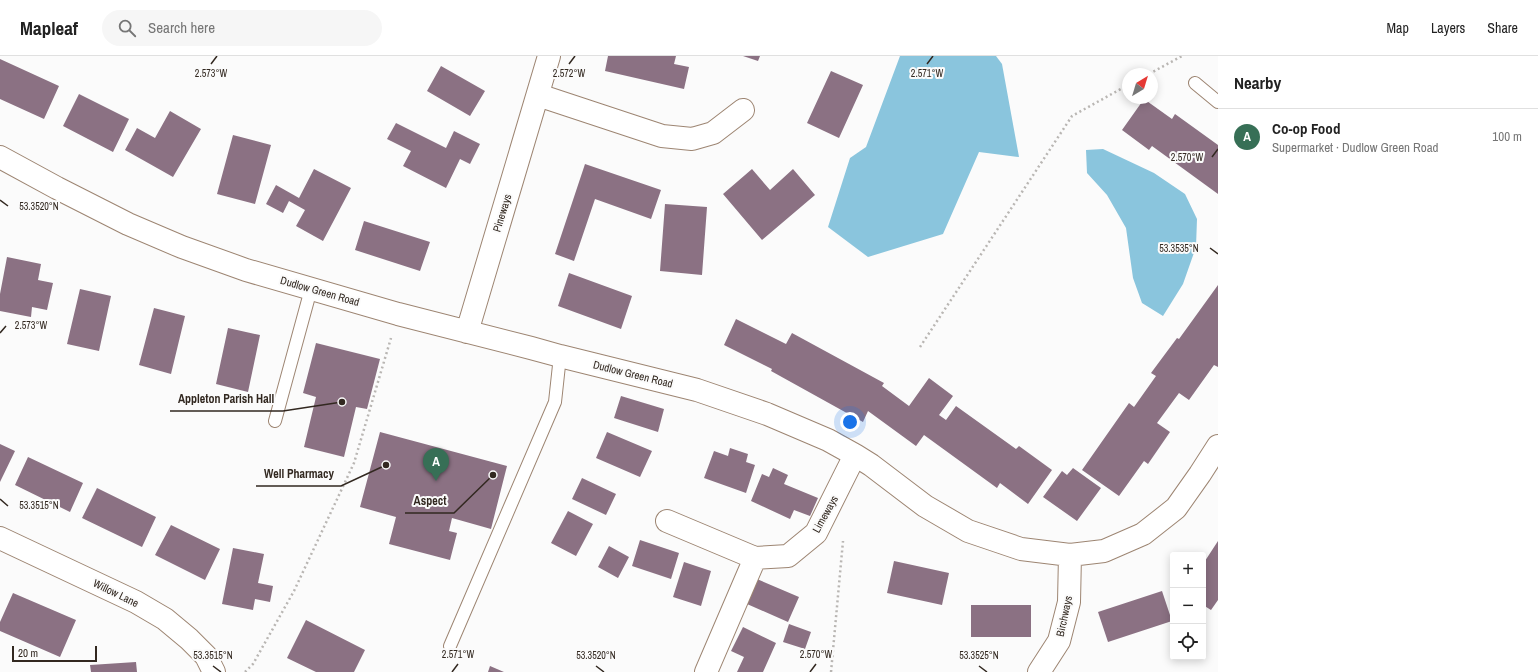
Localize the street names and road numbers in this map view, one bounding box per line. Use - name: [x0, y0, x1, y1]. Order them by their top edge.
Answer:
- street label: Pineways: [490, 192, 515, 234]
- street label: Dudlow Green Road: [279, 273, 361, 309]
- street label: Dudlow Green Road: [592, 357, 674, 391]
- street label: Limeways: [809, 492, 841, 535]
- street label: Willow Lane: [91, 576, 141, 610]
- street label: Birchways: [1053, 594, 1075, 638]

